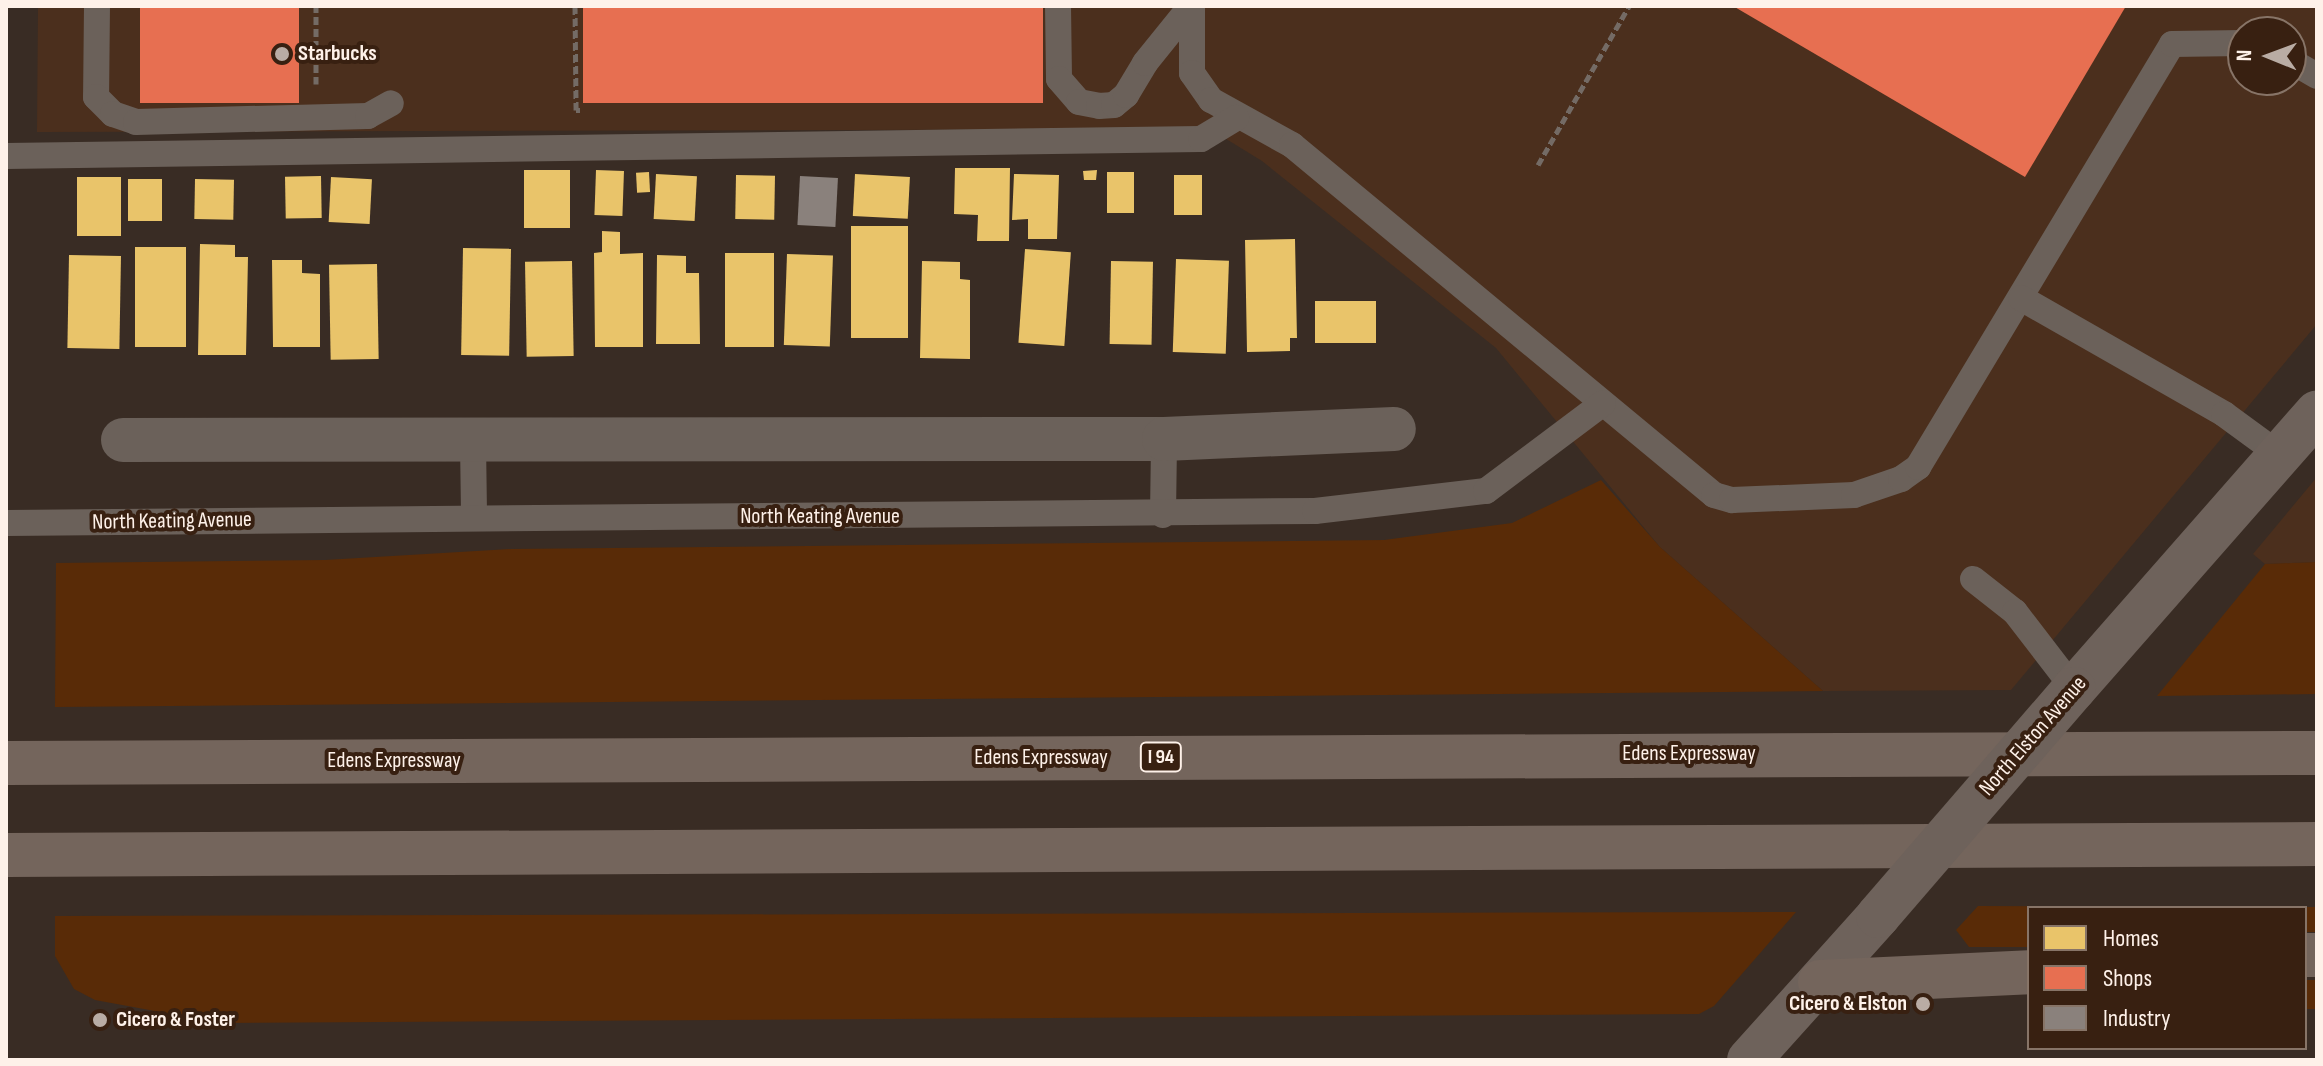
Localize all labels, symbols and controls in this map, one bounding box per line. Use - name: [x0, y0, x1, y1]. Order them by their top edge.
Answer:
- north arrow: [2227, 16, 2307, 96]
- place label: Starbucks: [298, 41, 377, 67]
- marker: Starbucks: [273, 45, 291, 63]
- text: N: [2231, 49, 2258, 62]
- street label: North Keating Avenue: [740, 504, 900, 530]
- street label: North Keating Avenue: [92, 506, 252, 536]
- street label: North Elston Avenue: [1974, 671, 2092, 801]
- road number: I 94: [1139, 741, 1183, 773]
- street label: Edens Expressway: [1622, 741, 1756, 767]
- street label: Edens Expressway: [974, 745, 1108, 771]
- street label: Edens Expressway: [327, 748, 461, 774]
- legend: [2027, 906, 2307, 1050]
- text: Homes: [2103, 924, 2159, 953]
- text: Shops: [2103, 964, 2152, 993]
- place label: Cicero & Elston: [1789, 991, 1907, 1017]
- marker: Cicero & Elston: [1914, 995, 1932, 1013]
- text: Industry: [2103, 1004, 2170, 1033]
- place label: Cicero & Foster: [116, 1007, 235, 1033]
- marker: Cicero & Foster: [91, 1011, 109, 1029]

